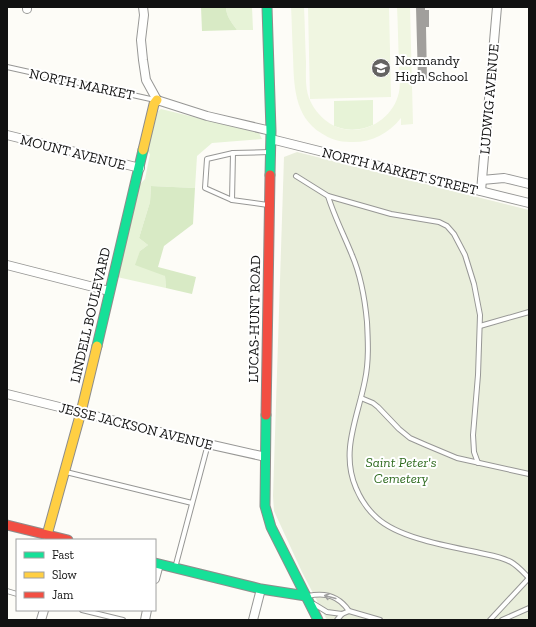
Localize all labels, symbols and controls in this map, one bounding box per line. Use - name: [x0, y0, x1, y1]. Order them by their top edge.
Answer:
- street label: LUDWIG AVENUE: [476, 43, 503, 155]
- place label: Normandy High School: [395, 52, 468, 85]
- school or university icon: Normandy High School: [370, 57, 392, 79]
- street label: NORTH MARKET: [28, 65, 136, 104]
- street label: MOUNT AVENUE: [18, 131, 127, 174]
- street label: NORTH MARKET STREET: [320, 144, 480, 199]
- street label: LINDELL BOULEVARD: [67, 246, 114, 385]
- street label: LUCAS-HUNT ROAD: [245, 255, 264, 383]
- street label: JESSE JACKSON AVENUE: [57, 399, 215, 454]
- park label: Saint Peter's Cemetery: [365, 454, 437, 487]
- legend: [16, 539, 156, 611]
- text: Fast: [52, 548, 75, 562]
- text: Slow: [52, 568, 78, 582]
- text: Jam: [52, 588, 74, 602]
- one-way arrow: [324, 592, 337, 600]

